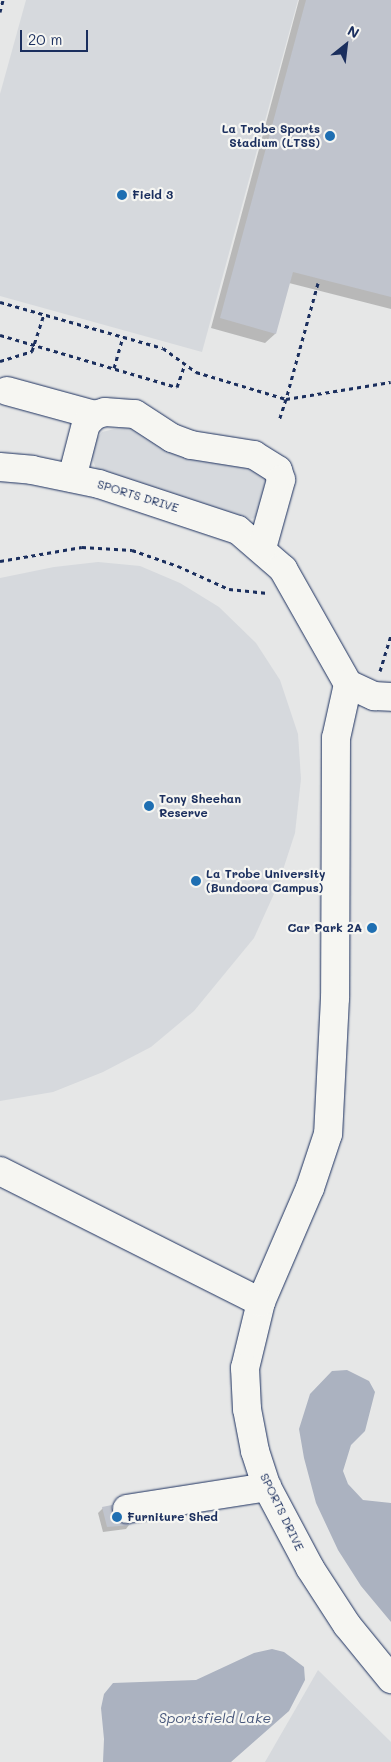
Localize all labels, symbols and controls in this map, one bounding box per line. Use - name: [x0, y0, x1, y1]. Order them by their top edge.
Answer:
- scale bar: [22, 20, 90, 52]
- north arrow: [321, 20, 371, 70]
- text: N: [344, 21, 363, 42]
- text: 20 m: [28, 29, 62, 49]
- place label: La Trobe Sports Stadium (LTSS): [222, 122, 320, 150]
- marker: La Trobe Sports Stadium (LTSS): [324, 130, 336, 142]
- place label: Field 3: [132, 188, 173, 202]
- marker: Field 3: [116, 189, 128, 201]
- street label: SPORTS DRIVE: [96, 477, 180, 515]
- place label: Tony Sheehan Reserve: [159, 792, 241, 820]
- marker: Tony Sheehan Reserve: [143, 800, 155, 812]
- place label: La Trobe University (Bundoora Campus): [206, 867, 326, 895]
- marker: La Trobe University (Bundoora Campus): [190, 875, 202, 887]
- place label: Car Park 2A: [287, 921, 362, 935]
- marker: Car Park 2A: [366, 922, 378, 934]
- street label: SPORTS DRIVE: [257, 1471, 307, 1553]
- place label: Furniture Shed: [127, 1510, 218, 1524]
- marker: Furniture Shed: [111, 1511, 123, 1523]
- water label: Sportsfield Lake: [159, 1710, 271, 1726]

